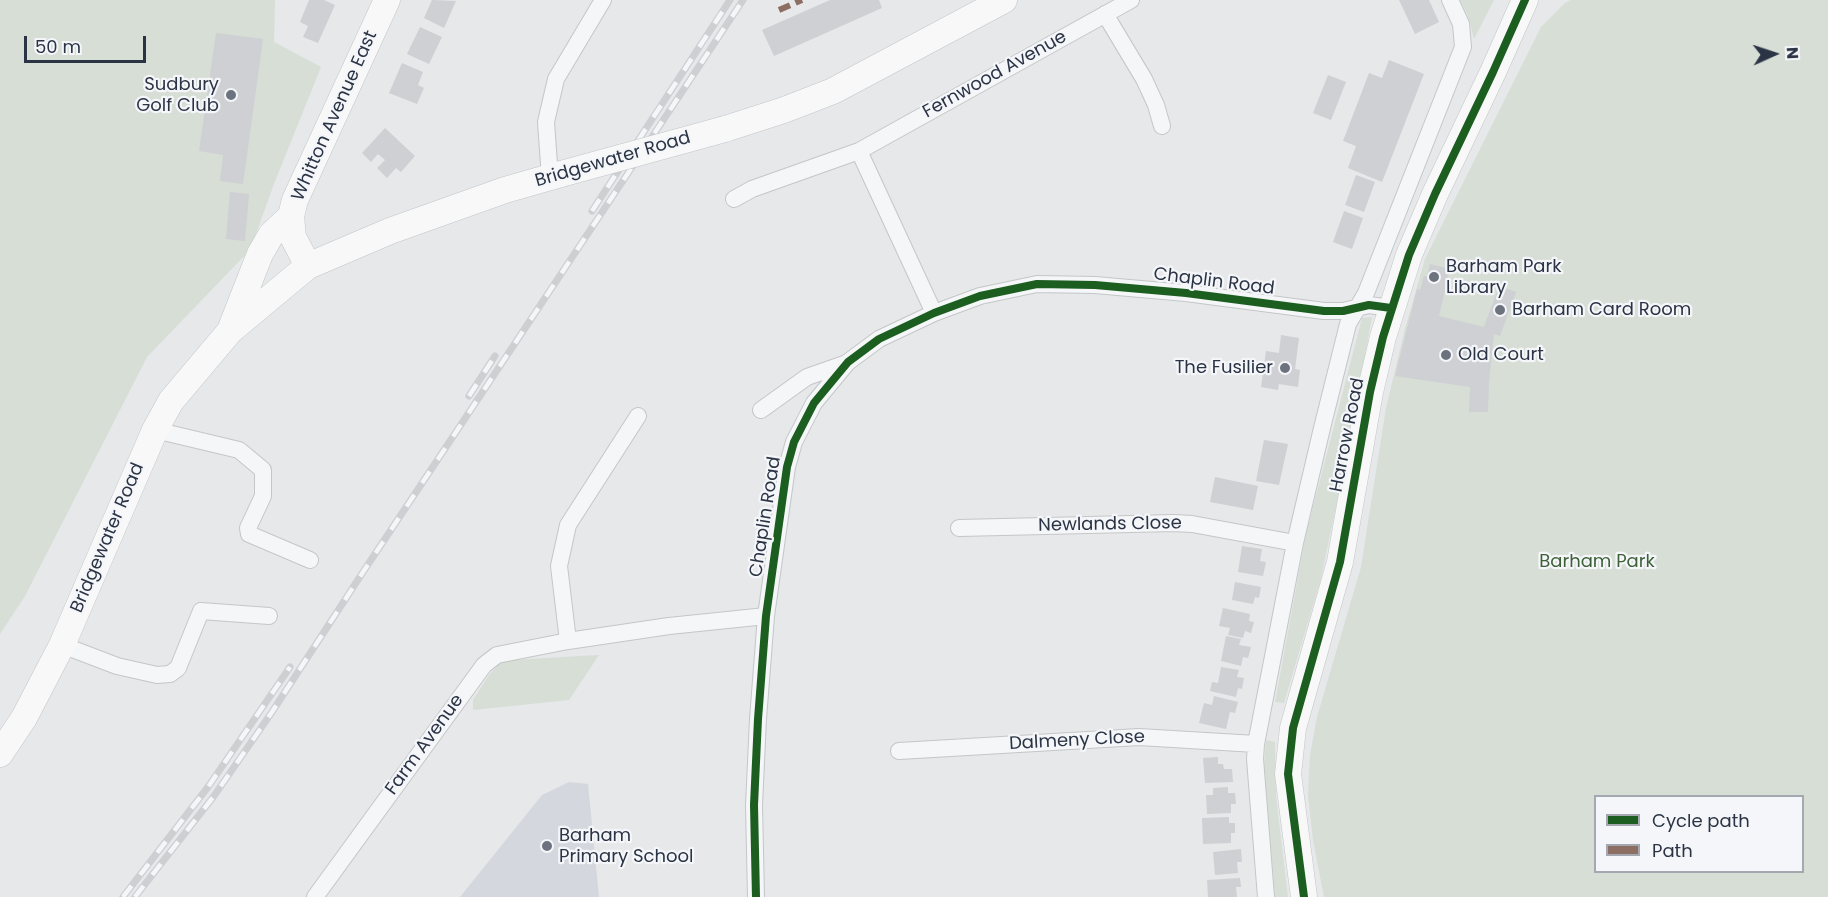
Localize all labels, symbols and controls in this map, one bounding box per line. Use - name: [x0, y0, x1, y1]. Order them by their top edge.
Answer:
- scale bar: [27, 24, 148, 62]
- north arrow: [1744, 24, 1804, 84]
- street label: Whitton Avenue East: [288, 27, 382, 205]
- street label: Fernwood Avenue: [919, 27, 1071, 123]
- text: 50 m: [35, 34, 81, 59]
- text: N: [1781, 46, 1804, 60]
- place label: Sudbury Golf Club: [136, 74, 219, 116]
- marker: Sudbury Golf Club: [224, 88, 238, 102]
- street label: Bridgewater Road: [533, 127, 693, 193]
- place label: Barham Park Library: [1446, 256, 1562, 298]
- street label: Chaplin Road: [1152, 264, 1276, 300]
- marker: Barham Park Library: [1427, 270, 1441, 284]
- place label: Barham Card Room: [1512, 299, 1691, 321]
- marker: Barham Card Room: [1493, 303, 1507, 317]
- place label: Old Court: [1458, 344, 1544, 366]
- marker: Old Court: [1439, 348, 1453, 362]
- place label: The Fusilier: [1175, 357, 1273, 379]
- marker: The Fusilier: [1278, 361, 1292, 375]
- street label: Harrow Road: [1326, 376, 1370, 494]
- street label: Chaplin Road: [746, 455, 786, 579]
- street label: Bridgewater Road: [67, 460, 149, 616]
- street label: Newlands Close: [1038, 513, 1182, 537]
- park label: Barham Park: [1539, 551, 1655, 573]
- street label: Farm Avenue: [381, 691, 469, 799]
- street label: Dalmeny Close: [1009, 727, 1145, 755]
- legend: [1594, 795, 1804, 873]
- text: Cycle path: [1652, 808, 1750, 833]
- place label: Barham Primary School: [559, 825, 693, 868]
- text: Path: [1652, 838, 1693, 863]
- marker: Barham Primary School: [540, 839, 554, 853]

